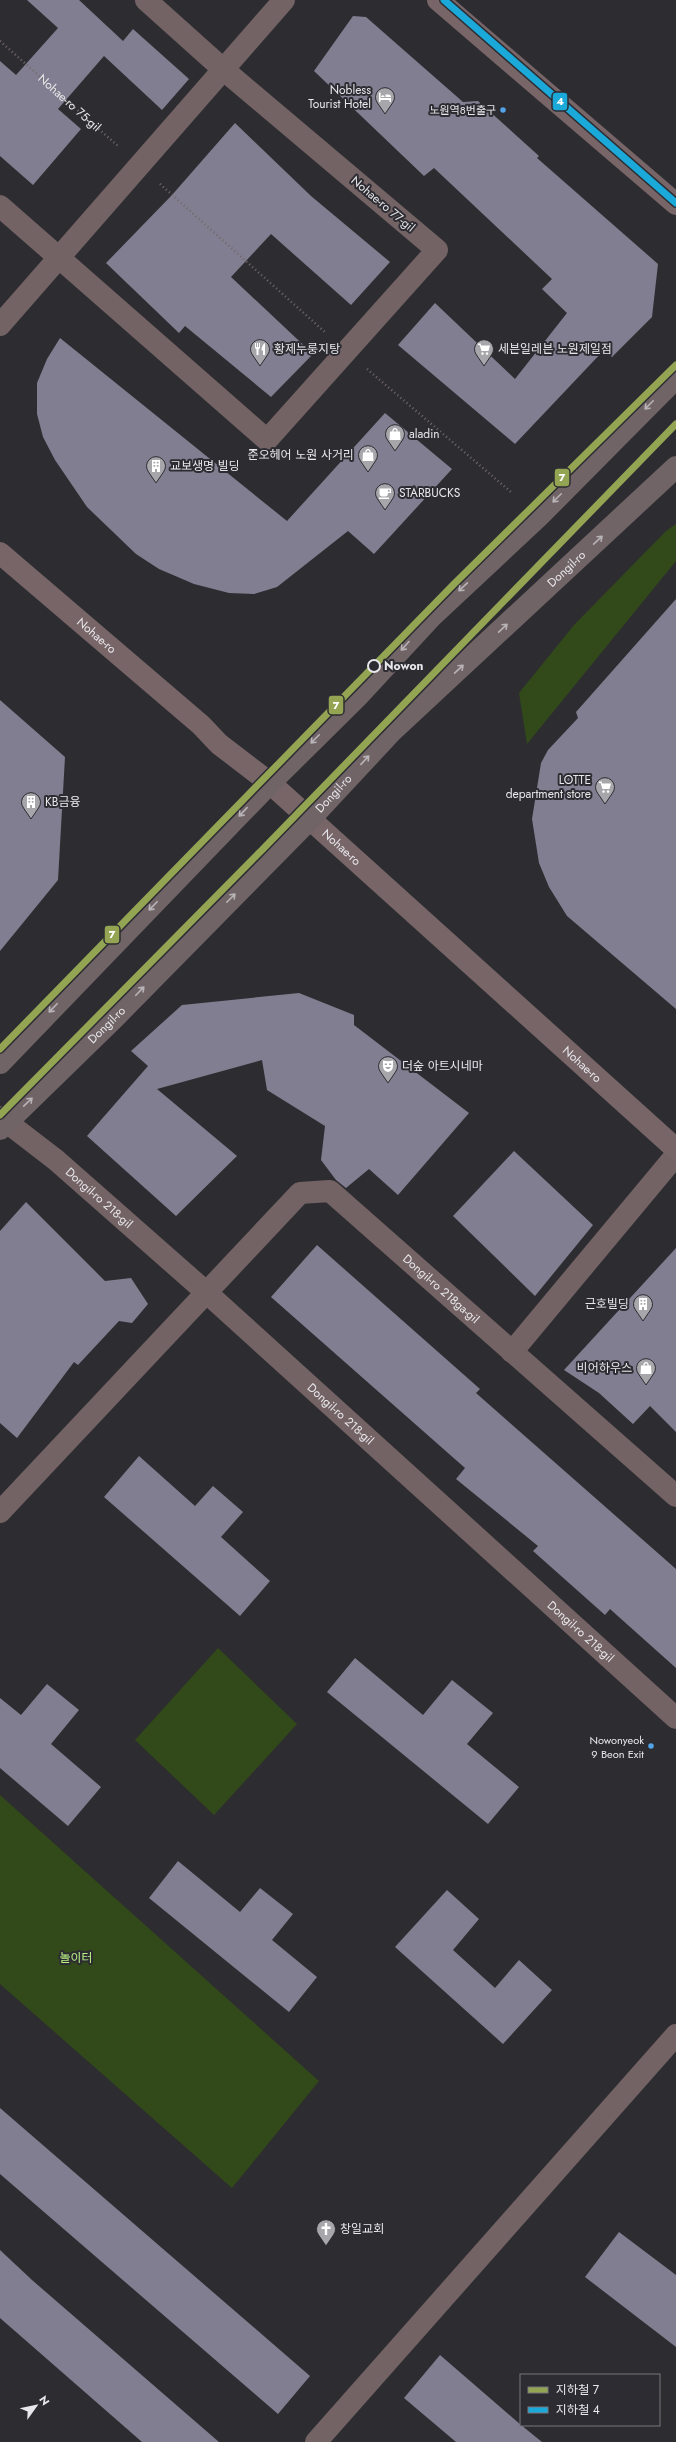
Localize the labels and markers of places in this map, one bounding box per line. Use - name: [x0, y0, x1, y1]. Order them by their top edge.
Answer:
- place label: Nobless Tourist Hotel: [308, 81, 371, 113]
- hotel icon: Nobless Tourist Hotel: [374, 86, 396, 114]
- place label: 노원역8번출구: [429, 102, 496, 118]
- marker: 노원역8번출구: [498, 105, 508, 115]
- restaurant icon: 황제누룽지탕: [249, 338, 271, 366]
- supermarket icon: 세븐일레븐 노원제일점: [473, 338, 495, 366]
- place label: 황제누룽지탕: [274, 340, 340, 358]
- place label: 세븐일레븐 노원제일점: [498, 340, 612, 358]
- shop icon: aladin: [384, 423, 406, 451]
- place label: aladin: [409, 425, 440, 443]
- shop icon: 준오헤어 노원 사거리: [357, 444, 379, 472]
- place label: 준오헤어 노원 사거리: [247, 446, 354, 464]
- building icon: 교보생명 빌딩: [145, 455, 167, 483]
- place label: 교보생명 빌딩: [170, 457, 240, 475]
- cafe icon: STARBUCKS: [374, 482, 396, 510]
- place label: STARBUCKS: [399, 484, 461, 502]
- place label: Nowon: [384, 657, 423, 675]
- marker: Nowon: [367, 659, 381, 673]
- place label: LOTTE department store: [506, 771, 591, 803]
- supermarket icon: LOTTE department store: [594, 776, 616, 804]
- building icon: KB금융: [20, 791, 42, 819]
- place label: KB금융: [45, 793, 81, 811]
- theatre icon: 더숲 아트시네마: [377, 1055, 399, 1083]
- place label: 더숲 아트시네마: [402, 1057, 483, 1075]
- building icon: 근호빌딩: [632, 1293, 654, 1321]
- place label: 근호빌딩: [585, 1295, 629, 1313]
- shop icon: 비어하우스: [635, 1357, 657, 1385]
- place label: 비어하우스: [577, 1359, 632, 1377]
- place label: Nowonyeok 9 Beon Exit: [589, 1732, 644, 1762]
- marker: Nowonyeok 9 Beon Exit: [646, 1741, 656, 1751]
- church icon: 창일교회: [315, 2218, 337, 2246]
- place label: 창일교회: [340, 2220, 384, 2238]

